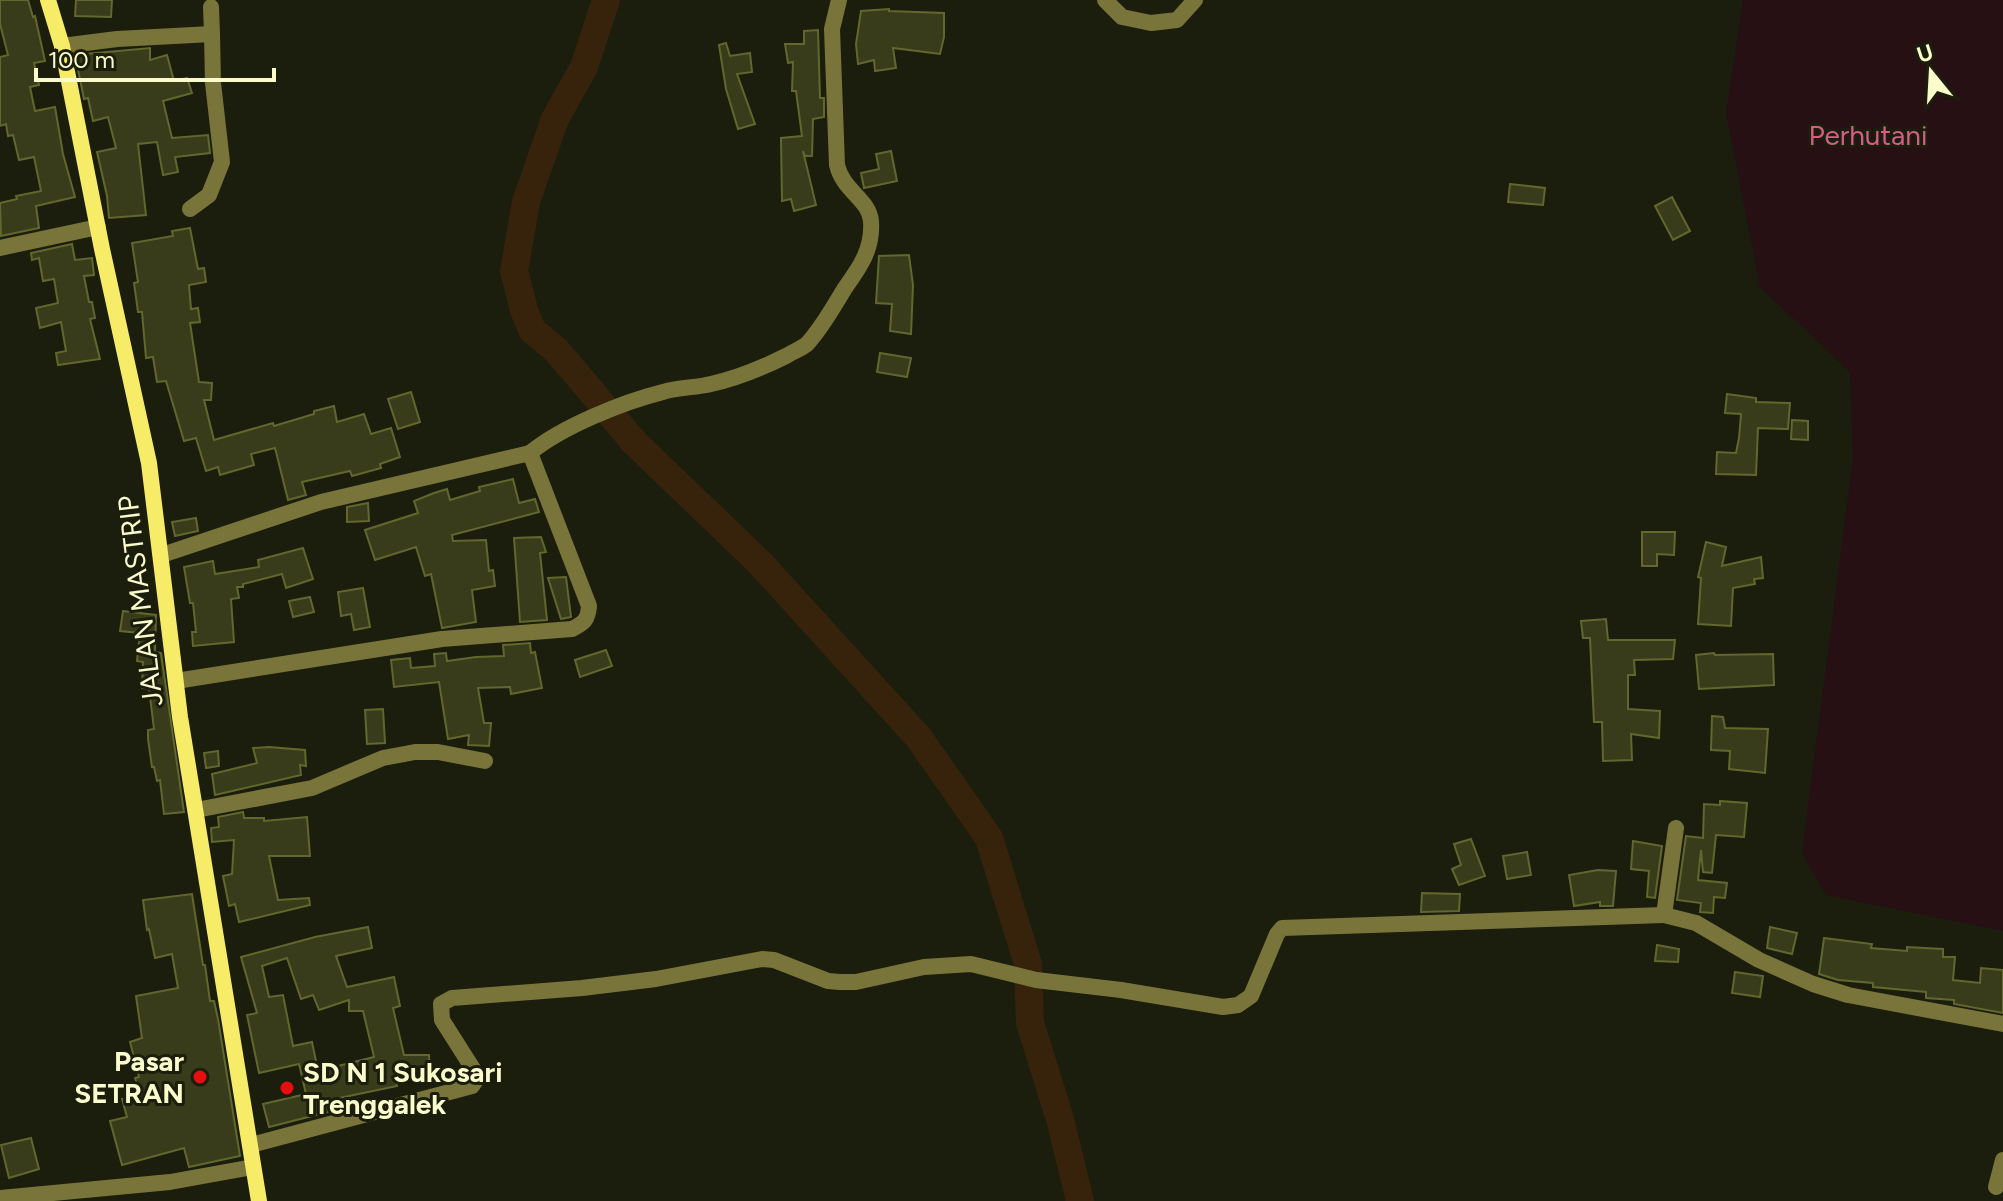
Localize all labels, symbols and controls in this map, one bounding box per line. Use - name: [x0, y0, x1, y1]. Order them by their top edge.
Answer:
- scale bar: [36, 32, 274, 82]
- north arrow: [1891, 32, 1971, 112]
- text: U: [1913, 38, 1937, 69]
- text: 100 m: [48, 45, 115, 74]
- park label: Perhutani: [1809, 118, 1927, 152]
- street label: JALAN MASTRIP: [110, 494, 170, 708]
- place label: Pasar SETRAN: [74, 1044, 184, 1110]
- place label: SD N 1 Sukosari Trenggalek: [303, 1055, 502, 1121]
- marker: Pasar SETRAN: [191, 1068, 209, 1086]
- marker: SD N 1 Sukosari Trenggalek: [278, 1079, 296, 1097]

